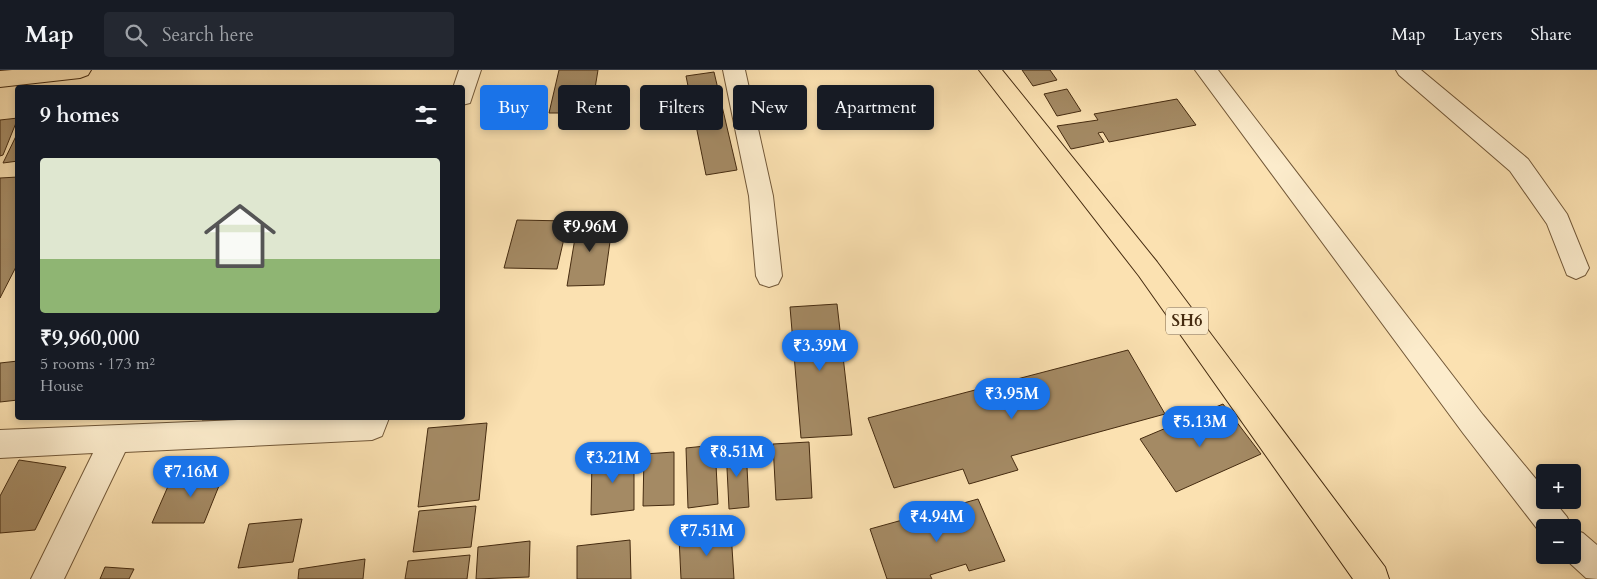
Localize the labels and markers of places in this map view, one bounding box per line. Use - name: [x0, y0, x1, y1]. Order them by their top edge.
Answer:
- pin: ₹9.96M: [549, 210, 631, 253]
- pin: ₹3.39M: [779, 330, 861, 372]
- pin: ₹3.95M: [971, 378, 1053, 420]
- pin: ₹5.13M: [1159, 406, 1241, 448]
- pin: ₹8.51M: [696, 436, 778, 478]
- pin: ₹3.21M: [572, 442, 654, 484]
- pin: ₹7.16M: [150, 456, 232, 498]
- pin: ₹4.94M: [896, 500, 978, 543]
- pin: ₹7.51M: [666, 514, 748, 557]

